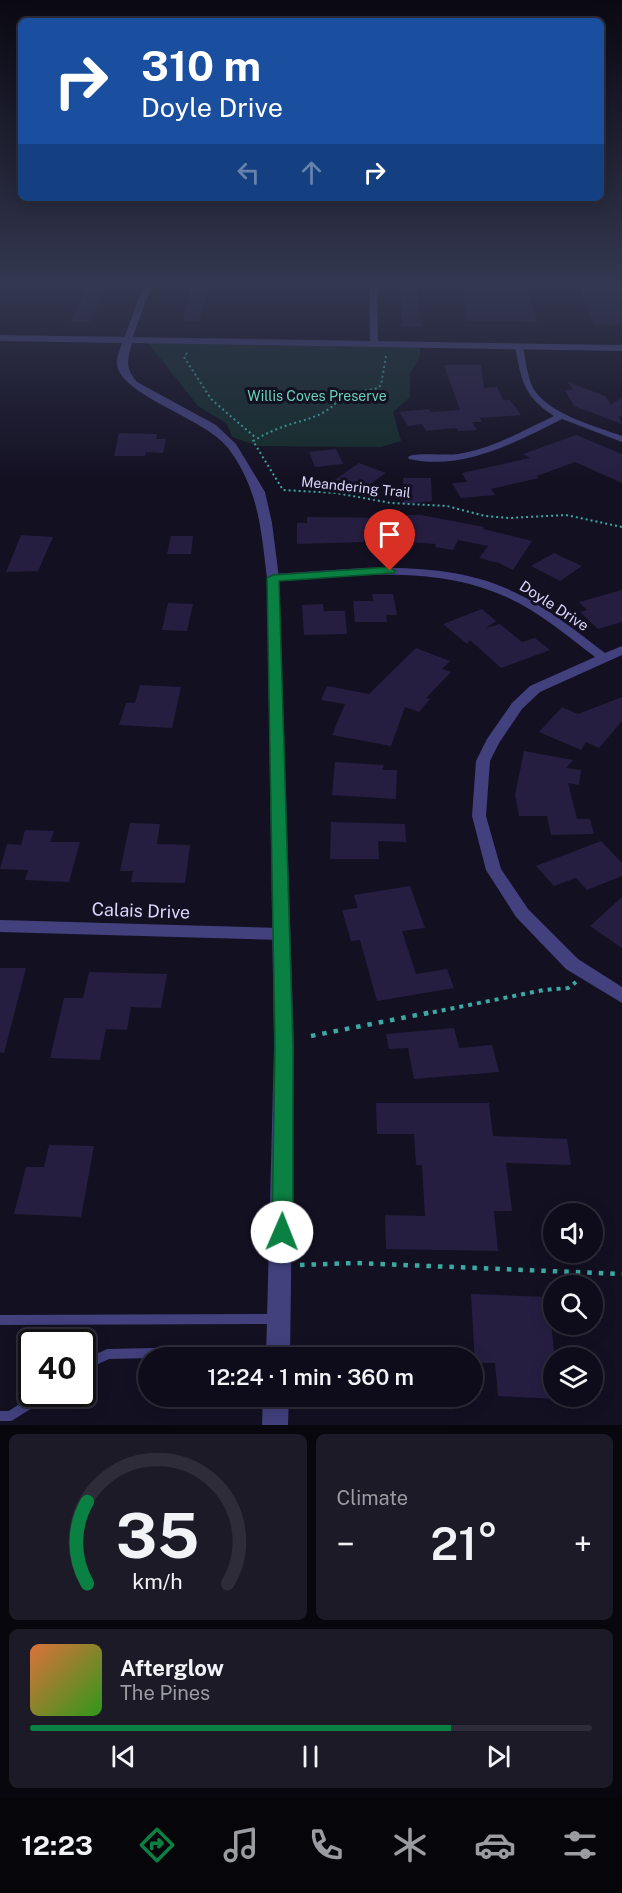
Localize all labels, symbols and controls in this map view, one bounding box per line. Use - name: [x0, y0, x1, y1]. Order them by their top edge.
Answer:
- text: 310 m: [141, 41, 261, 90]
- icon: right: [42, 42, 120, 120]
- text: Doyle Drive: [141, 91, 283, 123]
- icon: left: [232, 156, 265, 189]
- icon: ahead: [295, 156, 328, 189]
- icon: right: [358, 156, 391, 189]
- park label: Willis Coves Preserve: [247, 388, 387, 404]
- street label: Meandering Trail: [300, 473, 412, 501]
- pin: [364, 509, 415, 571]
- icon: arrive: [373, 518, 406, 551]
- street label: Doyle Drive: [517, 577, 592, 634]
- street label: Calais Drive: [91, 898, 191, 923]
- position arrow: [250, 1200, 314, 1264]
- map controls: [543, 1203, 603, 1407]
- button: sound: [543, 1203, 603, 1263]
- button: search: [543, 1275, 603, 1335]
- speed limit sign: 40: [18, 1329, 96, 1407]
- button: layers: [543, 1347, 603, 1407]
- text: 12:24 · 1 min · 360 m: [207, 1364, 414, 1390]
- text: Climate: [337, 1486, 408, 1510]
- text: 35: [116, 1499, 200, 1572]
- text: 21°: [430, 1517, 498, 1570]
- text: −: [337, 1525, 355, 1563]
- text: +: [574, 1525, 592, 1563]
- text: km/h: [133, 1569, 183, 1594]
- text: Afterglow: [120, 1655, 224, 1681]
- text: The Pines: [120, 1681, 210, 1705]
- icon: previous: [107, 1740, 140, 1773]
- icon: pause: [294, 1740, 327, 1773]
- icon: next: [482, 1740, 515, 1773]
- icon: directions: [136, 1824, 178, 1866]
- icon: music: [220, 1824, 262, 1866]
- icon: phone: [305, 1824, 347, 1866]
- icon: climate: [389, 1824, 431, 1866]
- icon: car: [474, 1824, 516, 1866]
- icon: filters: [559, 1824, 601, 1866]
- text: 12:23: [21, 1829, 93, 1861]

